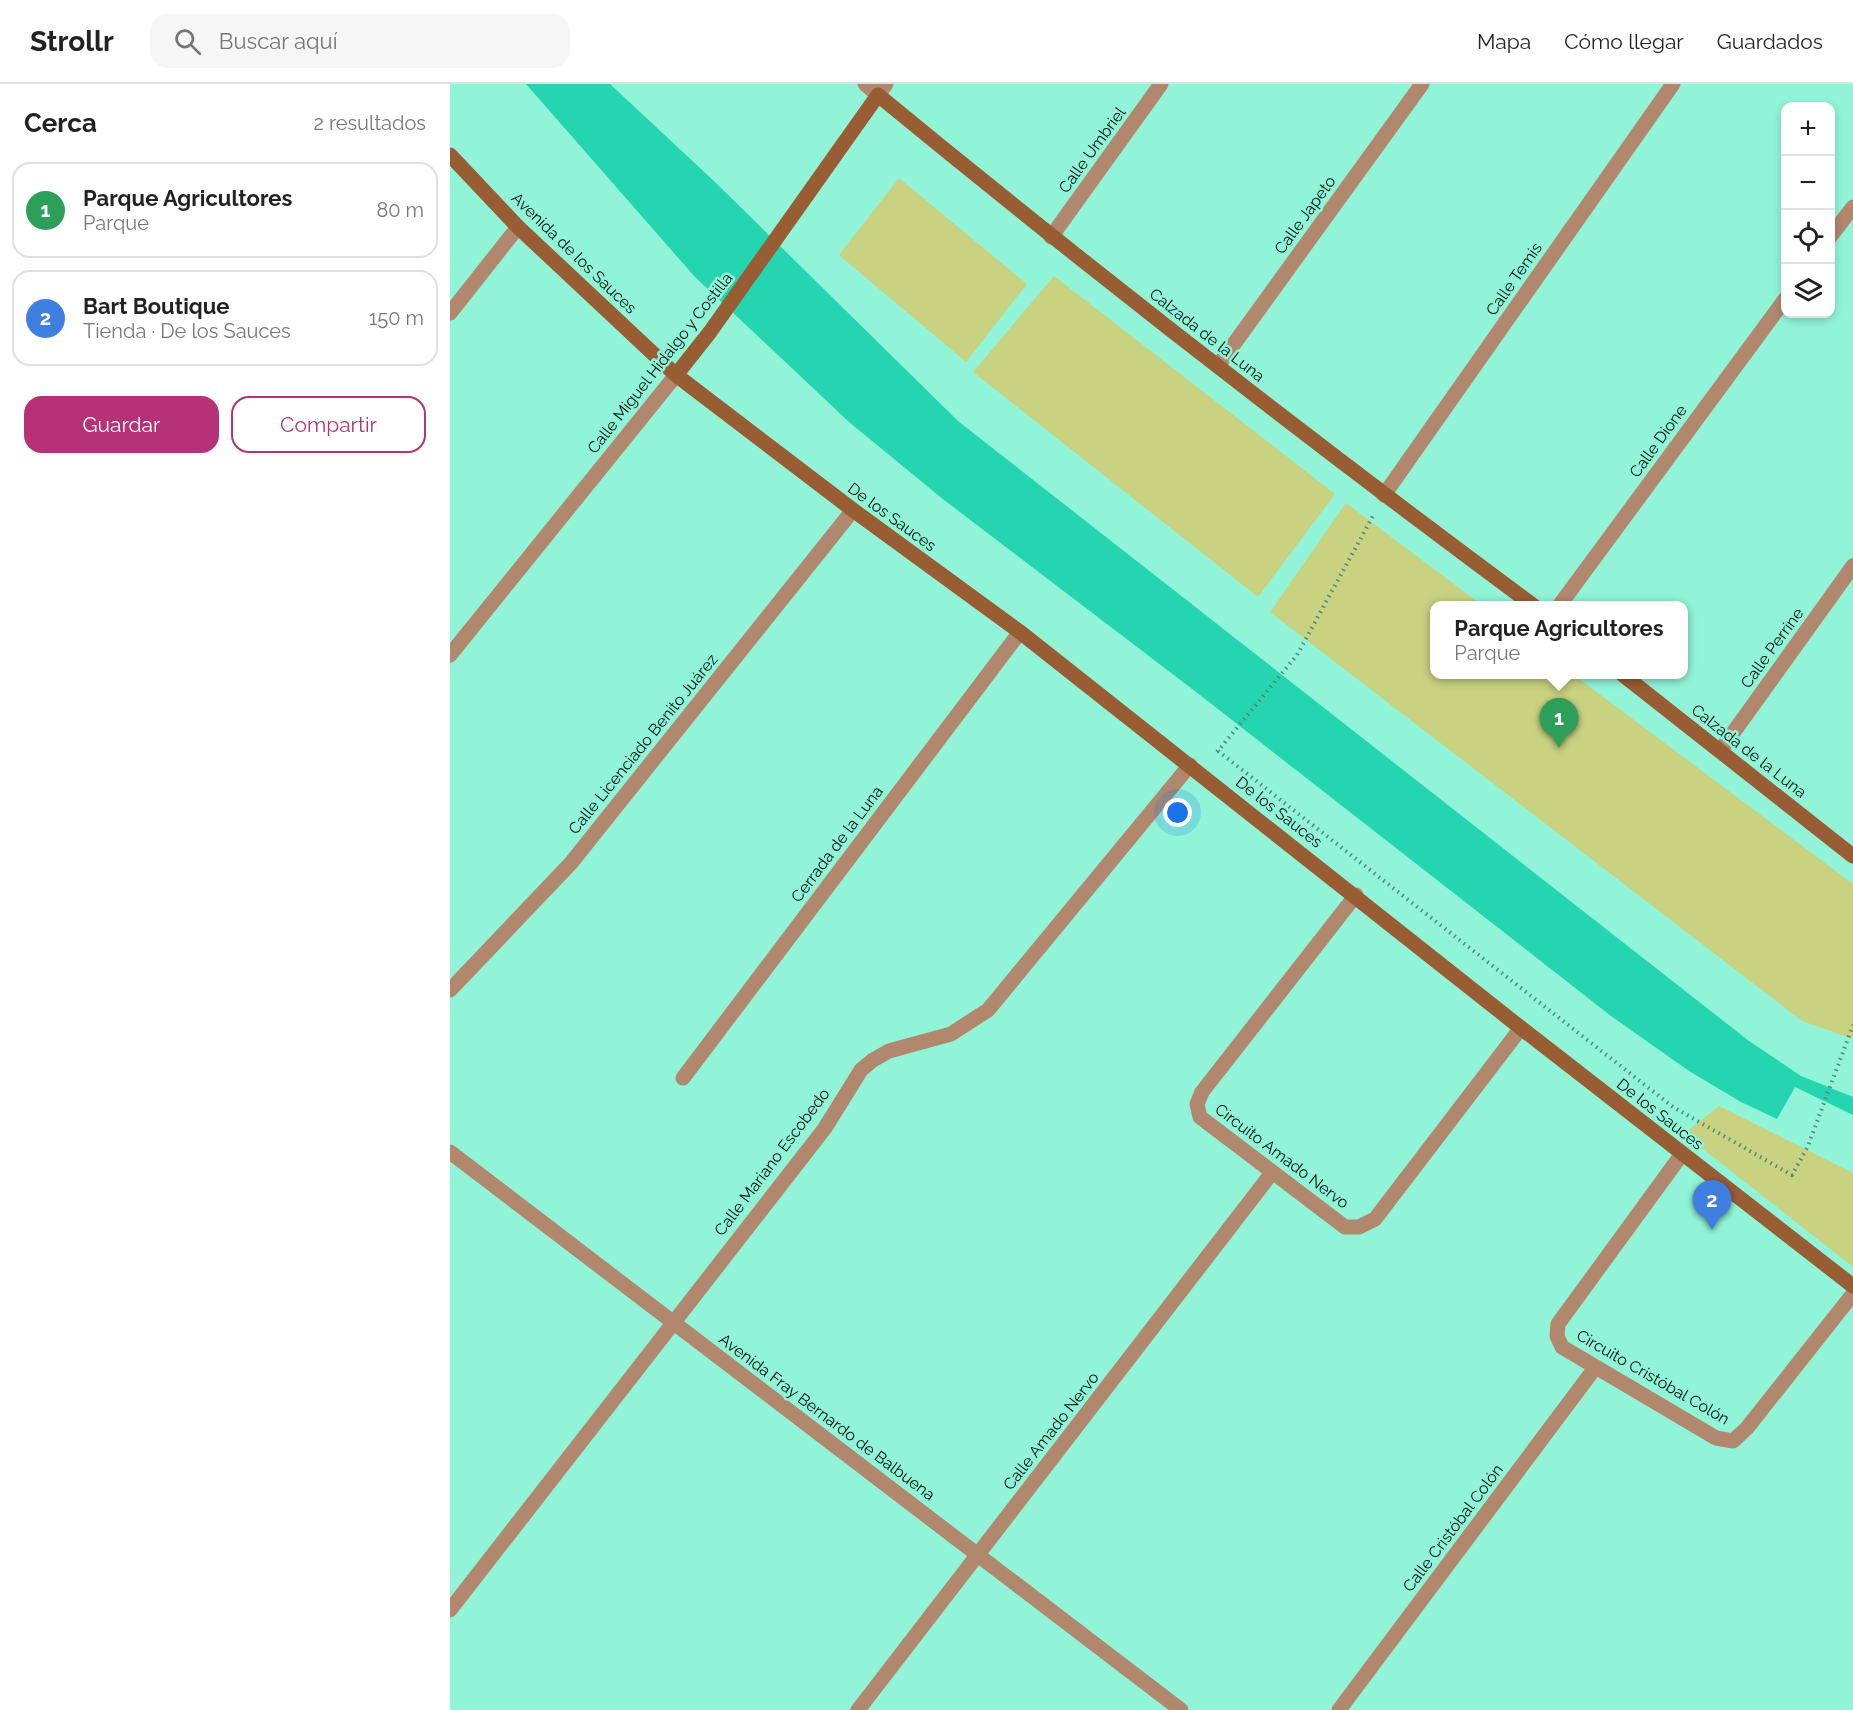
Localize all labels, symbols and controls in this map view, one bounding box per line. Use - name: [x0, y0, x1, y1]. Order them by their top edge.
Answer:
- search box: [150, 14, 570, 68]
- text: Strollr: [30, 25, 114, 58]
- icon: search: [171, 25, 204, 58]
- text: Buscar aquí: [219, 28, 337, 54]
- text: Mapa: [1477, 29, 1531, 54]
- text: Cómo llegar: [1564, 29, 1684, 54]
- text: Guardados: [1717, 29, 1823, 54]
- map controls: [1781, 102, 1835, 318]
- button: +: [1781, 102, 1835, 156]
- street label: Calle Umbriel: [1055, 103, 1130, 197]
- text: Cerca: [24, 108, 97, 138]
- text: 2 resultados: [313, 111, 426, 135]
- button: −: [1781, 156, 1835, 210]
- street label: Calle Japeto: [1270, 172, 1340, 258]
- text: Parque Agricultores: [83, 185, 292, 211]
- street label: Avenida de los Sauces: [508, 188, 641, 318]
- text: 1: [41, 198, 50, 222]
- text: 80 m: [376, 198, 424, 222]
- button: locate: [1781, 210, 1835, 264]
- text: Parque: [83, 211, 149, 235]
- street label: Calle Temis: [1482, 239, 1546, 319]
- button: layers: [1781, 264, 1835, 318]
- street label: Calle Miguel Hidalgo y Costilla: [583, 269, 737, 457]
- street label: Calzada de la Luna: [1146, 284, 1268, 386]
- text: Bart Boutique: [83, 293, 229, 319]
- text: 2: [40, 306, 51, 330]
- text: 150 m: [369, 306, 424, 330]
- text: Tienda · De los Sauces: [83, 319, 291, 343]
- button: Guardar: [24, 396, 219, 453]
- button: Compartir: [231, 396, 426, 453]
- street label: Calle Dione: [1625, 401, 1691, 481]
- street label: De los Sauces: [844, 479, 940, 556]
- popup: [1430, 601, 1688, 679]
- street label: Calle Perrine: [1737, 604, 1807, 692]
- text: Parque Agricultores: [1454, 615, 1664, 641]
- text: Parque: [1454, 641, 1520, 665]
- street label: Calle Licenciado Benito Juárez: [564, 650, 722, 838]
- pin: 1: [1540, 698, 1578, 748]
- street label: Calzada de la Luna: [1688, 700, 1810, 802]
- street label: De los Sauces: [1232, 772, 1326, 852]
- street label: Cerrada de la Luna: [787, 782, 887, 906]
- your location: [1163, 798, 1192, 827]
- street label: De los Sauces: [1613, 1074, 1707, 1154]
- street label: Calle Mariano Escobedo: [710, 1085, 834, 1239]
- street label: Circuito Amado Nervo: [1211, 1099, 1353, 1213]
- pin: 2: [1692, 1180, 1732, 1230]
- street label: Circuito Cristóbal Colón: [1573, 1325, 1733, 1429]
- street label: Avenida Fray Bernardo de Balbuena: [715, 1330, 939, 1504]
- street label: Calle Amado Nervo: [999, 1368, 1103, 1494]
- street label: Calle Cristóbal Colón: [1399, 1461, 1507, 1595]

